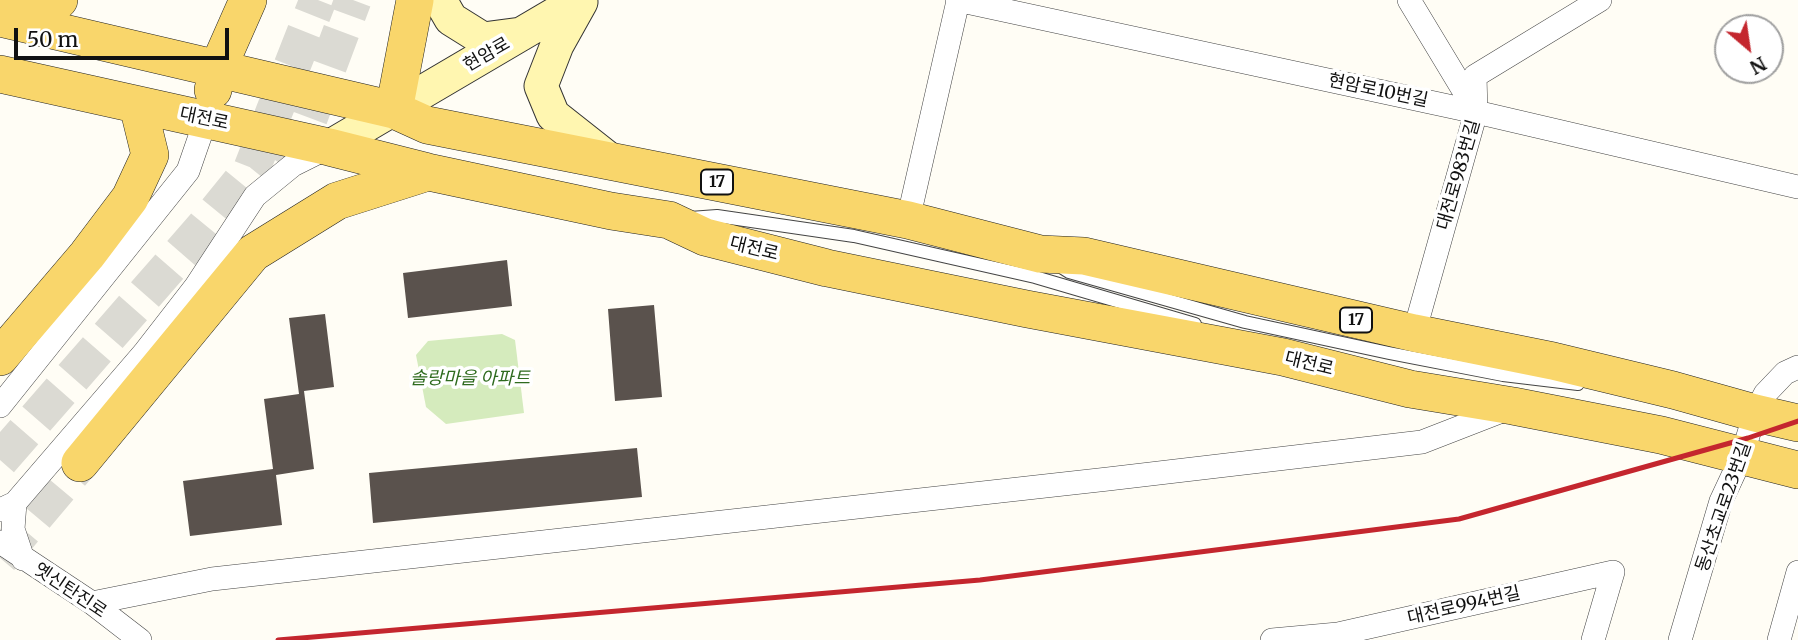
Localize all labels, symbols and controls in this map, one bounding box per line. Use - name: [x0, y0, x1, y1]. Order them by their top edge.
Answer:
- scale bar: [18, 14, 233, 58]
- north arrow: [1714, 14, 1784, 84]
- text: 50 m: [27, 26, 78, 53]
- street label: 현암로: [460, 33, 514, 77]
- text: N: [1746, 51, 1771, 80]
- street label: 현암로10번길: [1326, 70, 1430, 112]
- street label: 대전로: [177, 103, 231, 135]
- street label: 대전로983번길: [1433, 117, 1485, 233]
- road number: 17: [701, 170, 733, 194]
- street label: 대전로: [727, 233, 781, 265]
- road number: 17: [1340, 308, 1372, 332]
- street label: 대전로: [1282, 348, 1336, 380]
- park label: 솔랑마을 아파트: [410, 368, 530, 390]
- street label: 동산초교로23번길: [1692, 439, 1756, 575]
- street label: 옛신탄진로: [30, 559, 110, 623]
- street label: 대전로994번길: [1405, 583, 1523, 629]

